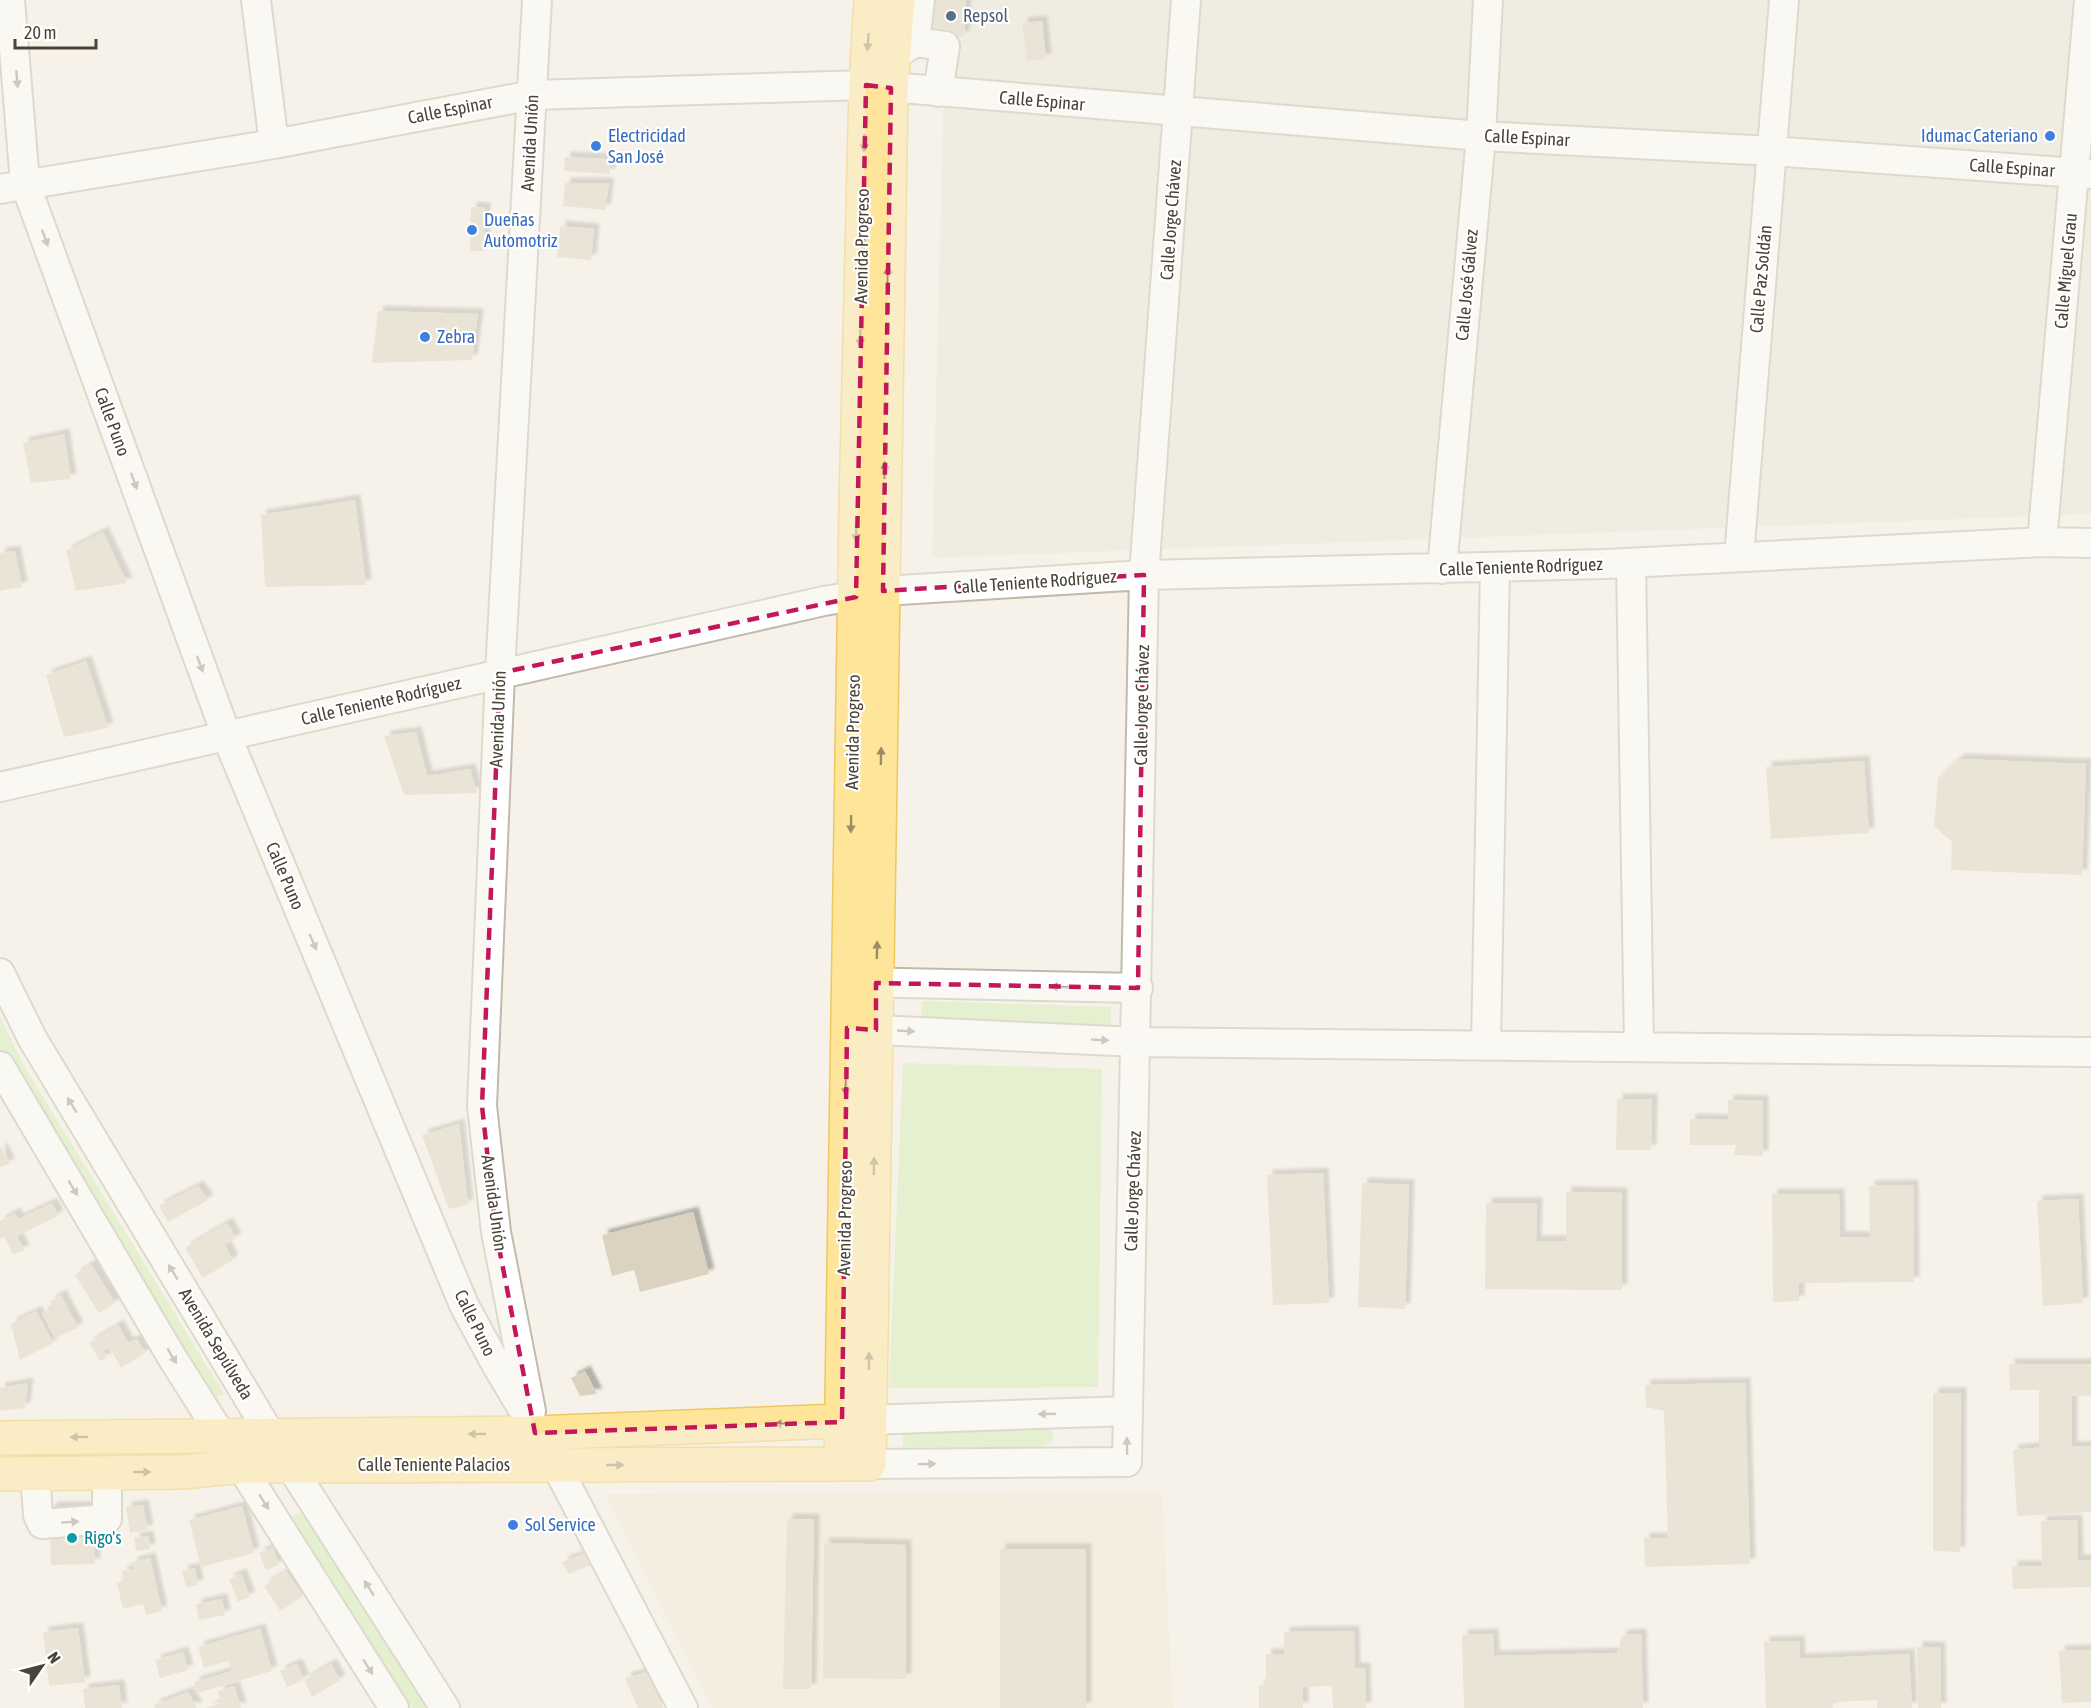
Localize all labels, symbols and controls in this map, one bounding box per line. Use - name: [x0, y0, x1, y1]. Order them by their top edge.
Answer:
- place label: Repsol: [963, 5, 1009, 26]
- marker: Repsol: [944, 9, 958, 23]
- scale bar: [15, 12, 96, 50]
- text: 20 m: [24, 22, 56, 43]
- one-way arrow: [864, 33, 873, 52]
- one-way arrow: [12, 70, 21, 89]
- street label: Calle Espinar: [999, 86, 1086, 115]
- street label: Calle Espinar: [406, 91, 495, 128]
- street label: Avenida Unión: [516, 94, 543, 192]
- place label: Electricidad San José: [608, 125, 686, 167]
- street label: Calle Espinar: [1484, 125, 1571, 150]
- place label: Idumac Cateriano: [1921, 125, 2038, 146]
- marker: Idumac Cateriano: [2043, 129, 2057, 143]
- one-way arrow: [859, 134, 869, 153]
- marker: Electricidad San José: [589, 139, 603, 153]
- street label: Calle Espinar: [1969, 154, 2056, 181]
- street label: Calle Jorge Chávez: [1156, 159, 1185, 281]
- street label: Avenida Progreso: [850, 188, 873, 304]
- place label: Dueñas Automotriz: [484, 209, 558, 251]
- street label: Calle Miguel Grau: [2050, 212, 2081, 330]
- marker: Dueñas Automotriz: [465, 223, 479, 237]
- street label: Calle Paz Soldán: [1745, 224, 1776, 334]
- street label: Calle José Gálvez: [1451, 228, 1482, 342]
- one-way arrow: [41, 229, 51, 247]
- one-way arrow: [883, 265, 893, 284]
- place label: Zebra: [437, 326, 475, 347]
- one-way arrow: [855, 329, 864, 348]
- marker: Zebra: [418, 330, 432, 344]
- street label: Calle Puno: [90, 385, 135, 459]
- one-way arrow: [880, 460, 889, 479]
- one-way arrow: [129, 472, 139, 490]
- one-way arrow: [851, 524, 861, 543]
- street label: Calle Teniente Rodríguez: [1439, 553, 1604, 580]
- street label: Calle Teniente Rodríguez: [953, 565, 1118, 598]
- street label: Calle Jorge Chávez: [1130, 644, 1153, 765]
- one-way arrow: [196, 655, 206, 673]
- street label: Avenida Unión: [485, 670, 510, 768]
- street label: Calle Teniente Rodríguez: [299, 672, 463, 729]
- street label: Avenida Progreso: [841, 674, 864, 790]
- one-way arrow: [876, 746, 885, 765]
- one-way arrow: [846, 814, 856, 833]
- street label: Calle Puno: [262, 839, 309, 913]
- one-way arrow: [309, 933, 318, 951]
- one-way arrow: [872, 941, 881, 960]
- one-way arrow: [1049, 982, 1068, 991]
- one-way arrow: [896, 1027, 915, 1036]
- one-way arrow: [1091, 1036, 1110, 1045]
- one-way arrow: [841, 1077, 851, 1096]
- one-way arrow: [67, 1097, 78, 1113]
- street label: Calle Jorge Chávez: [1120, 1130, 1145, 1252]
- street label: Avenida Unión: [477, 1153, 512, 1252]
- one-way arrow: [869, 1157, 878, 1176]
- street label: Avenida Progreso: [833, 1160, 856, 1276]
- one-way arrow: [67, 1180, 78, 1196]
- one-way arrow: [167, 1264, 178, 1280]
- street label: Avenida Sepúlveda: [175, 1284, 258, 1403]
- street label: Calle Puno: [450, 1286, 500, 1359]
- one-way arrow: [166, 1348, 177, 1364]
- one-way arrow: [865, 1352, 874, 1371]
- one-way arrow: [1038, 1409, 1057, 1418]
- one-way arrow: [774, 1419, 793, 1429]
- one-way arrow: [467, 1429, 486, 1439]
- one-way arrow: [69, 1432, 88, 1442]
- one-way arrow: [1122, 1437, 1132, 1456]
- street label: Calle Teniente Palacios: [358, 1454, 510, 1475]
- one-way arrow: [918, 1459, 937, 1469]
- one-way arrow: [605, 1460, 624, 1470]
- one-way arrow: [133, 1467, 152, 1477]
- one-way arrow: [259, 1494, 270, 1510]
- place label: Sol Service: [525, 1514, 596, 1535]
- one-way arrow: [61, 1517, 80, 1526]
- marker: Sol Service: [506, 1518, 520, 1532]
- place label: Rigo's: [84, 1527, 122, 1548]
- marker: Rigo's: [65, 1531, 79, 1545]
- one-way arrow: [364, 1579, 375, 1596]
- north arrow: [12, 1636, 72, 1696]
- text: N: [44, 1648, 64, 1666]
- one-way arrow: [362, 1659, 373, 1675]

